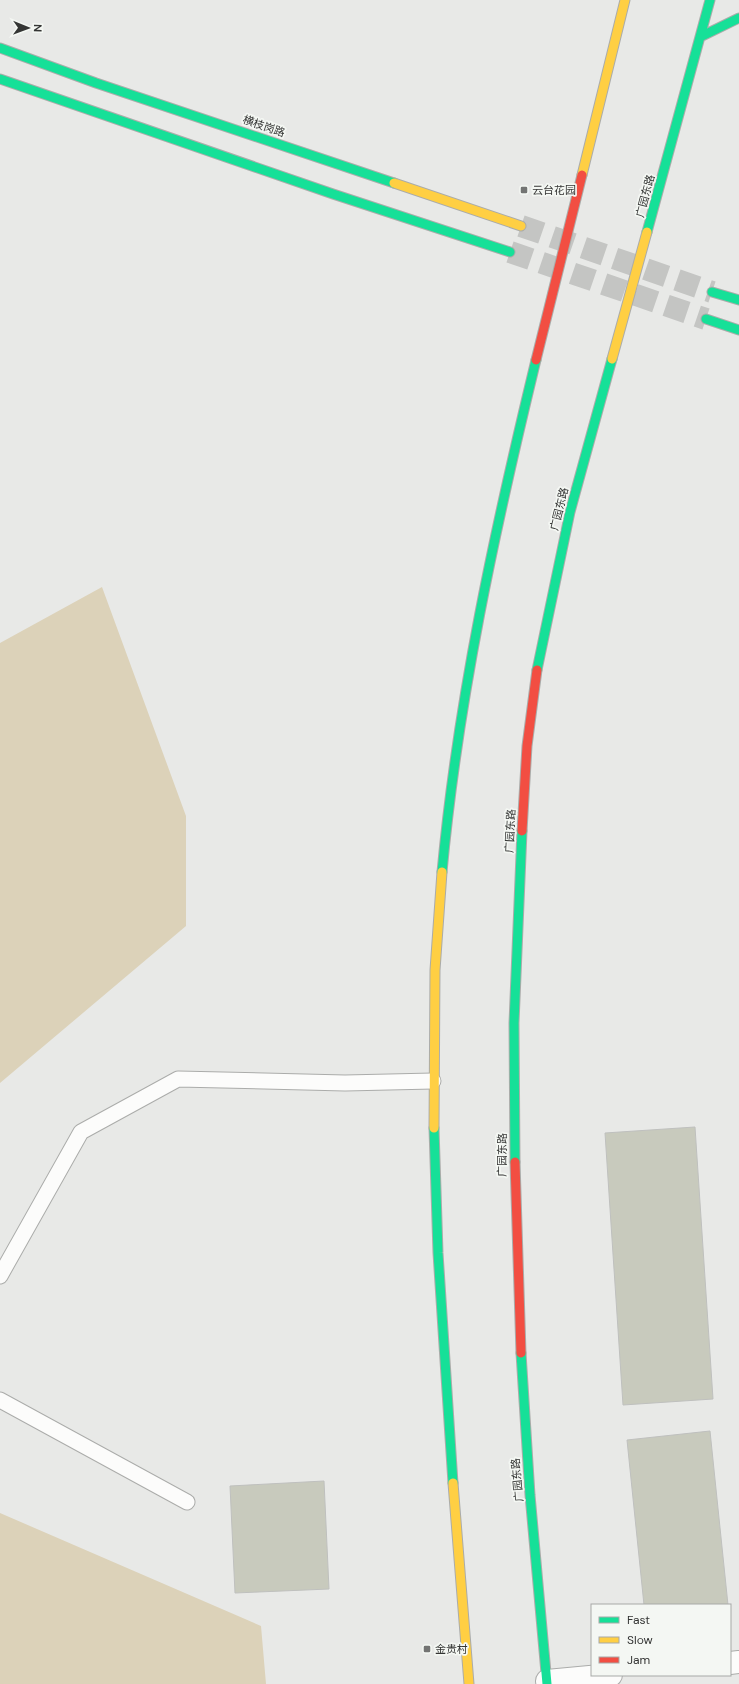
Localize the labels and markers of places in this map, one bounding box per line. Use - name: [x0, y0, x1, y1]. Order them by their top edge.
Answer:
- place label: 云台花园: [532, 183, 576, 197]
- marker: 云台花园: [519, 185, 529, 195]
- place label: 金贵村: [435, 1642, 468, 1656]
- marker: 金贵村: [422, 1644, 432, 1654]

